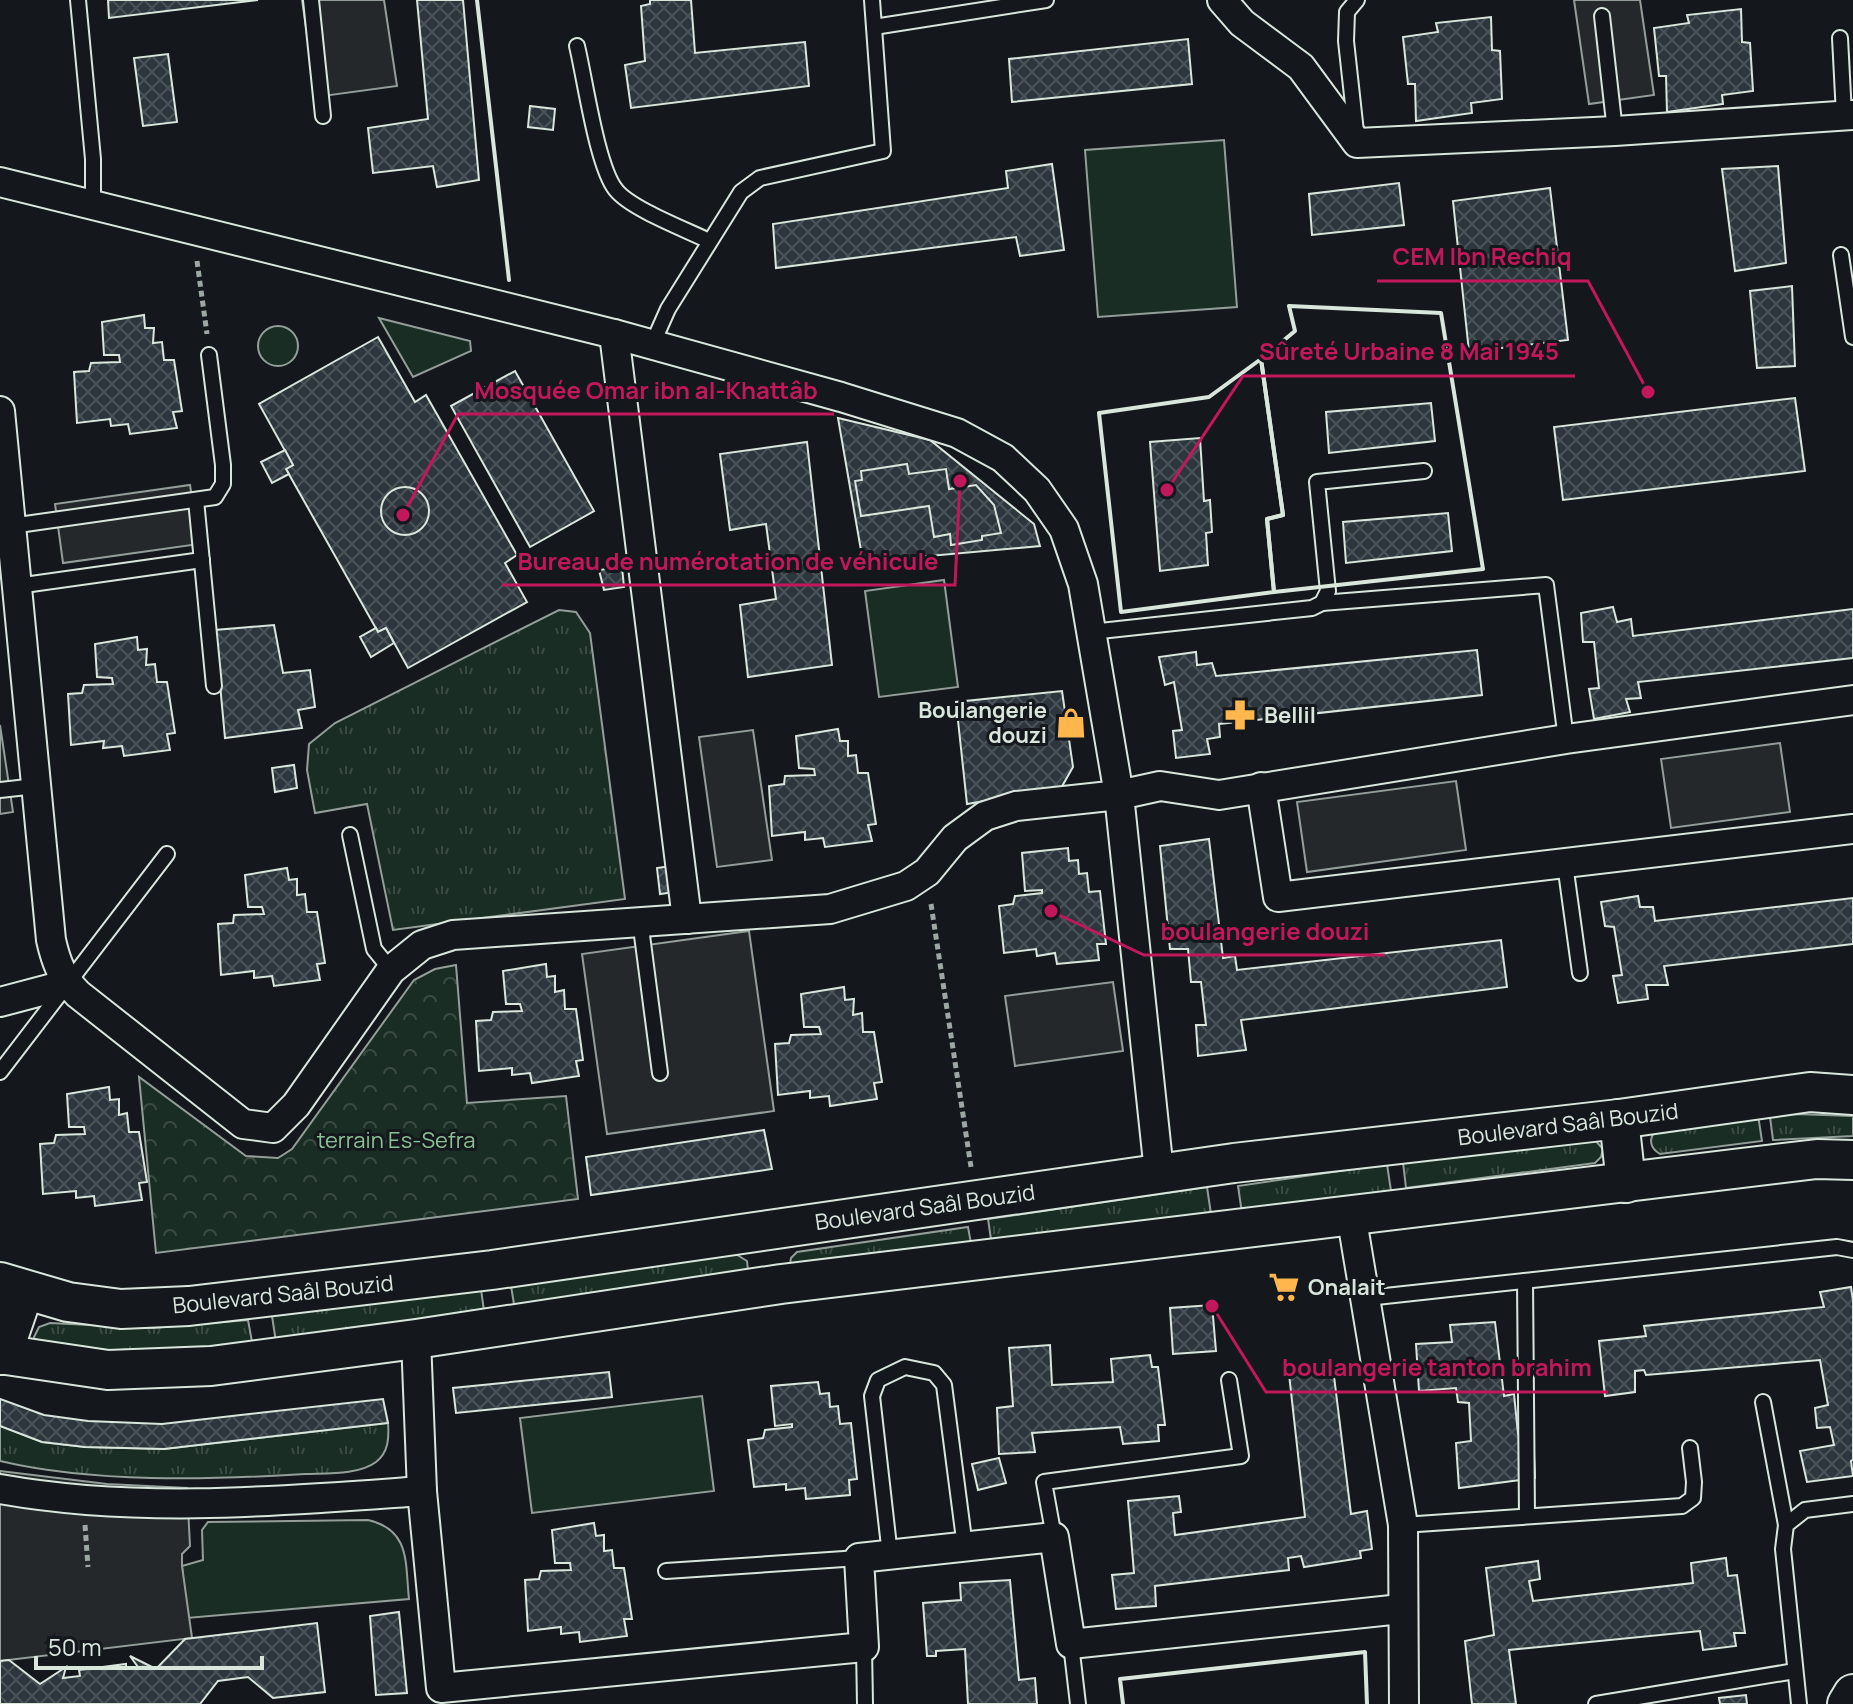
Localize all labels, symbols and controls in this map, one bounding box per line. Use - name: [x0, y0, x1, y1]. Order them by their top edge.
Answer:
- callout: CEM Ibn Rechiq: [1377, 233, 1588, 281]
- text: CEM Ibn Rechiq: [1392, 239, 1572, 272]
- callout: Sûreté Urbaine 8 Mai 1945: [1243, 328, 1575, 376]
- text: Sûreté Urbaine 8 Mai 1945: [1259, 334, 1559, 367]
- callout: Mosquée Omar ibn al-Khattâb: [458, 366, 834, 414]
- text: Mosquée Omar ibn al-Khattâb: [474, 373, 818, 406]
- callout: Bureau de numérotation de véhicule: [502, 537, 955, 585]
- text: Bureau de numérotation de véhicule: [517, 544, 939, 577]
- place label: Boulangerie douzi: [918, 695, 1047, 750]
- pharmacy icon: Bellil: [1223, 698, 1257, 732]
- place label: Bellil: [1264, 700, 1316, 730]
- shop icon: Boulangerie douzi: [1054, 706, 1088, 740]
- callout: boulangerie douzi: [1144, 907, 1385, 955]
- text: boulangerie douzi: [1160, 914, 1370, 947]
- street label: Boulevard Saâl Bouzid: [1456, 1096, 1680, 1152]
- park label: terrain Es-Sefra: [317, 1125, 475, 1155]
- street label: Boulevard Saâl Bouzid: [813, 1177, 1037, 1237]
- street label: Boulevard Saâl Bouzid: [171, 1267, 395, 1321]
- supermarket icon: Onalait: [1267, 1270, 1301, 1304]
- place label: Onalait: [1308, 1272, 1385, 1302]
- callout: boulangerie tanton brahim: [1266, 1344, 1608, 1392]
- text: boulangerie tanton brahim: [1282, 1350, 1592, 1383]
- scale bar: [36, 1620, 262, 1670]
- text: 50 m: [48, 1630, 102, 1663]

